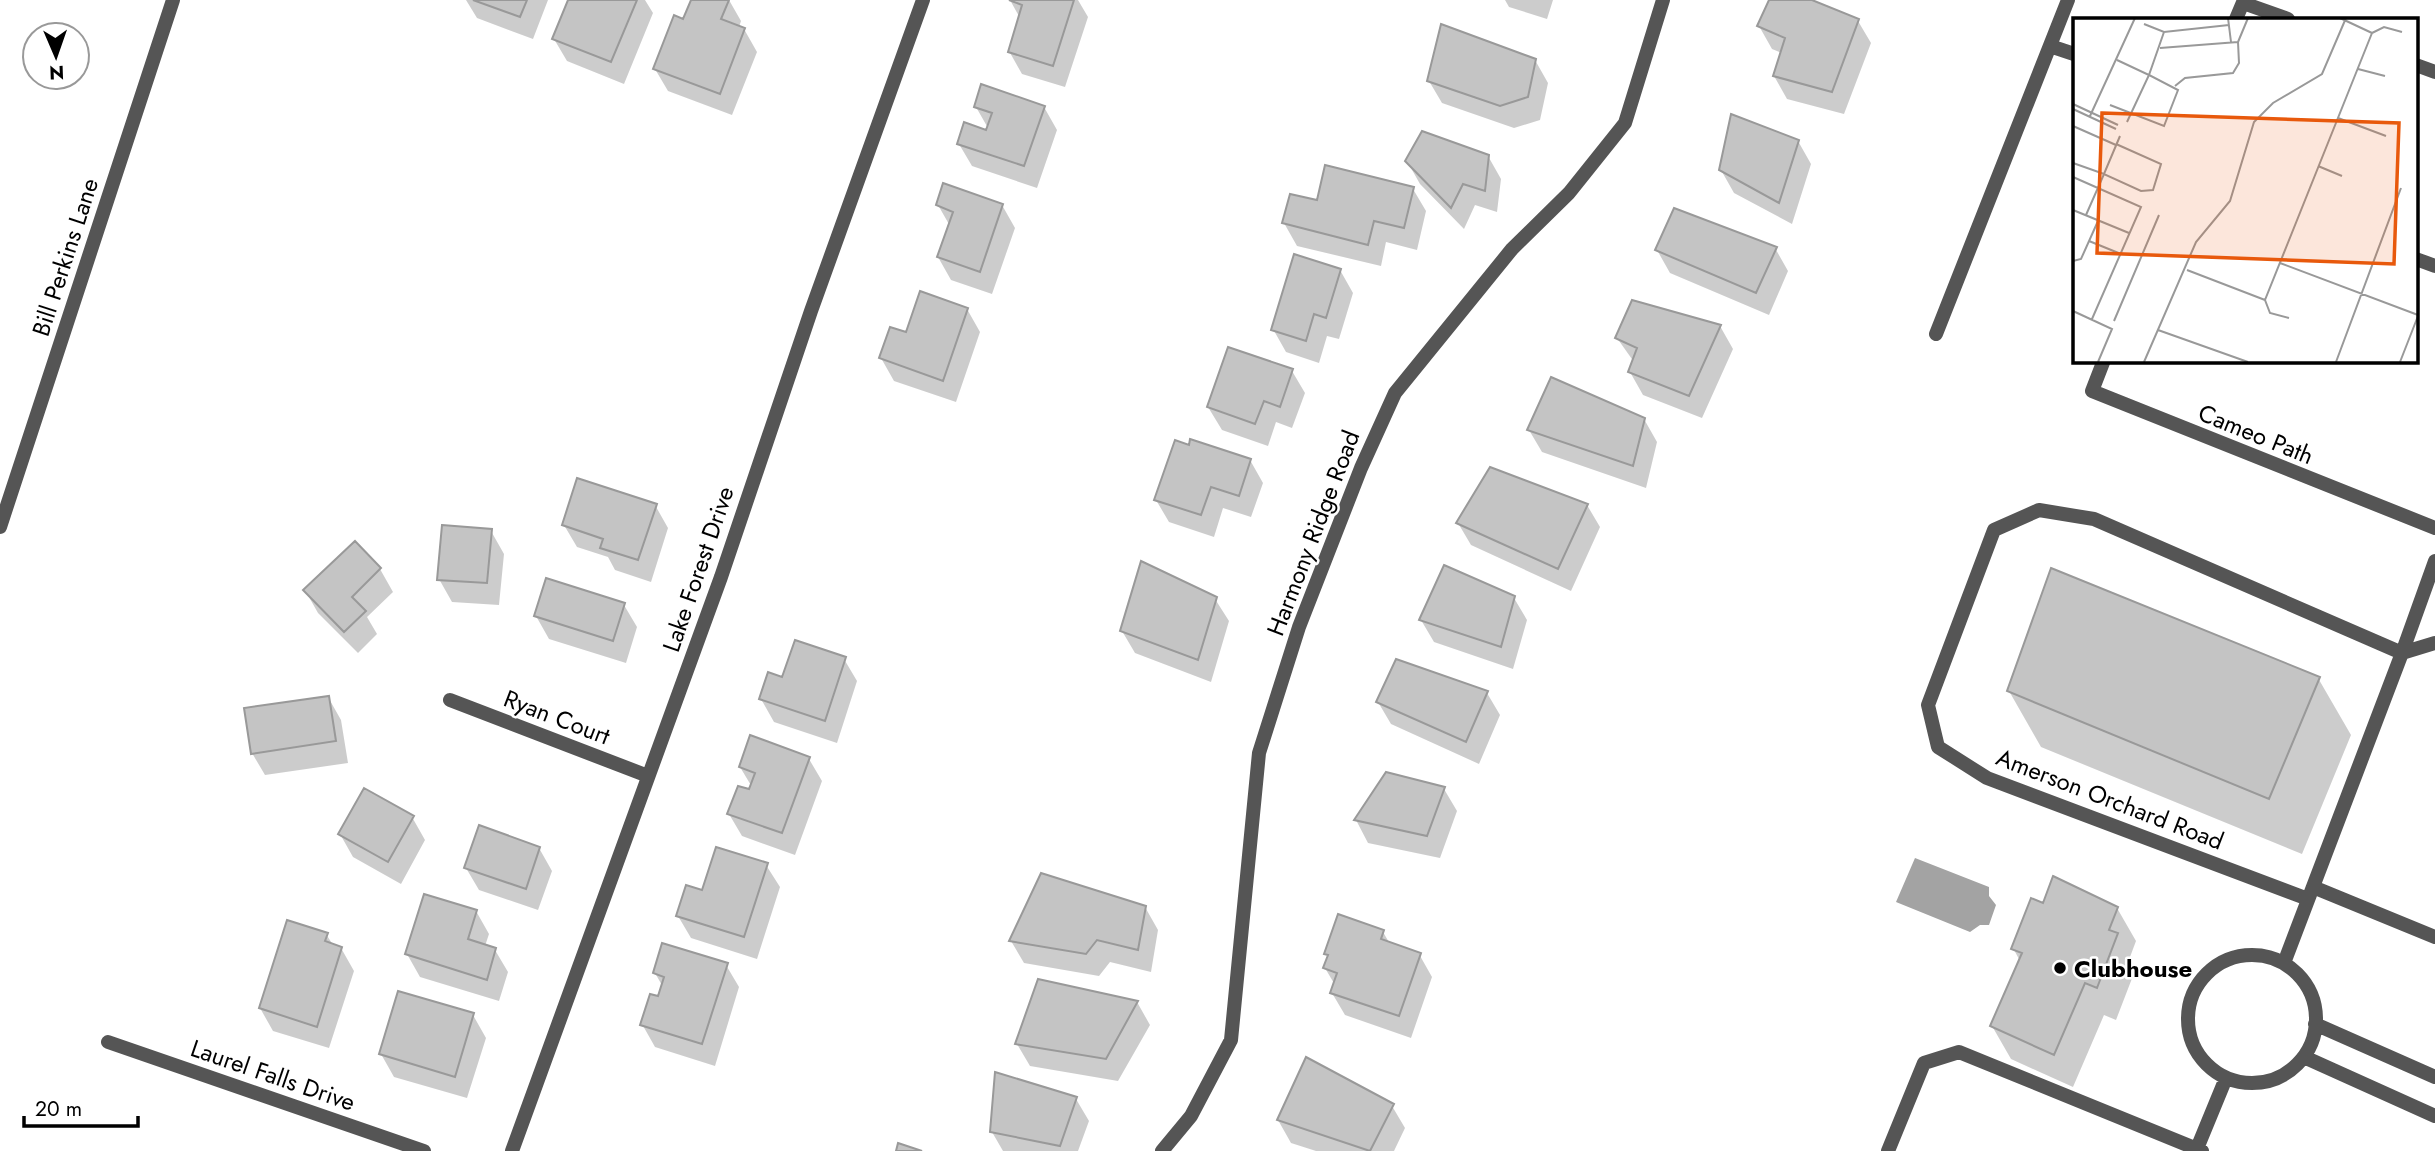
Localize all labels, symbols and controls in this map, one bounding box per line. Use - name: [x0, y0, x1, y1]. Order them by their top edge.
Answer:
- inset map: [2073, 18, 2418, 362]
- north arrow: [21, 21, 91, 91]
- text: N: [49, 59, 65, 86]
- street label: Bill Perkins Lane: [23, 173, 107, 341]
- street label: Cameo Path: [2193, 395, 2319, 473]
- street label: Harmony Ridge Road: [1258, 425, 1368, 641]
- street label: Lake Forest Drive: [653, 482, 743, 656]
- street label: Ryan Court: [499, 681, 616, 753]
- street label: Amerson Orchard Road: [1991, 739, 2229, 859]
- place label: Clubhouse: [2074, 951, 2192, 986]
- marker: Clubhouse: [2052, 960, 2068, 976]
- street label: Laurel Falls Drive: [186, 1030, 360, 1120]
- scale bar: [24, 1084, 138, 1128]
- text: 20 m: [35, 1094, 82, 1124]

